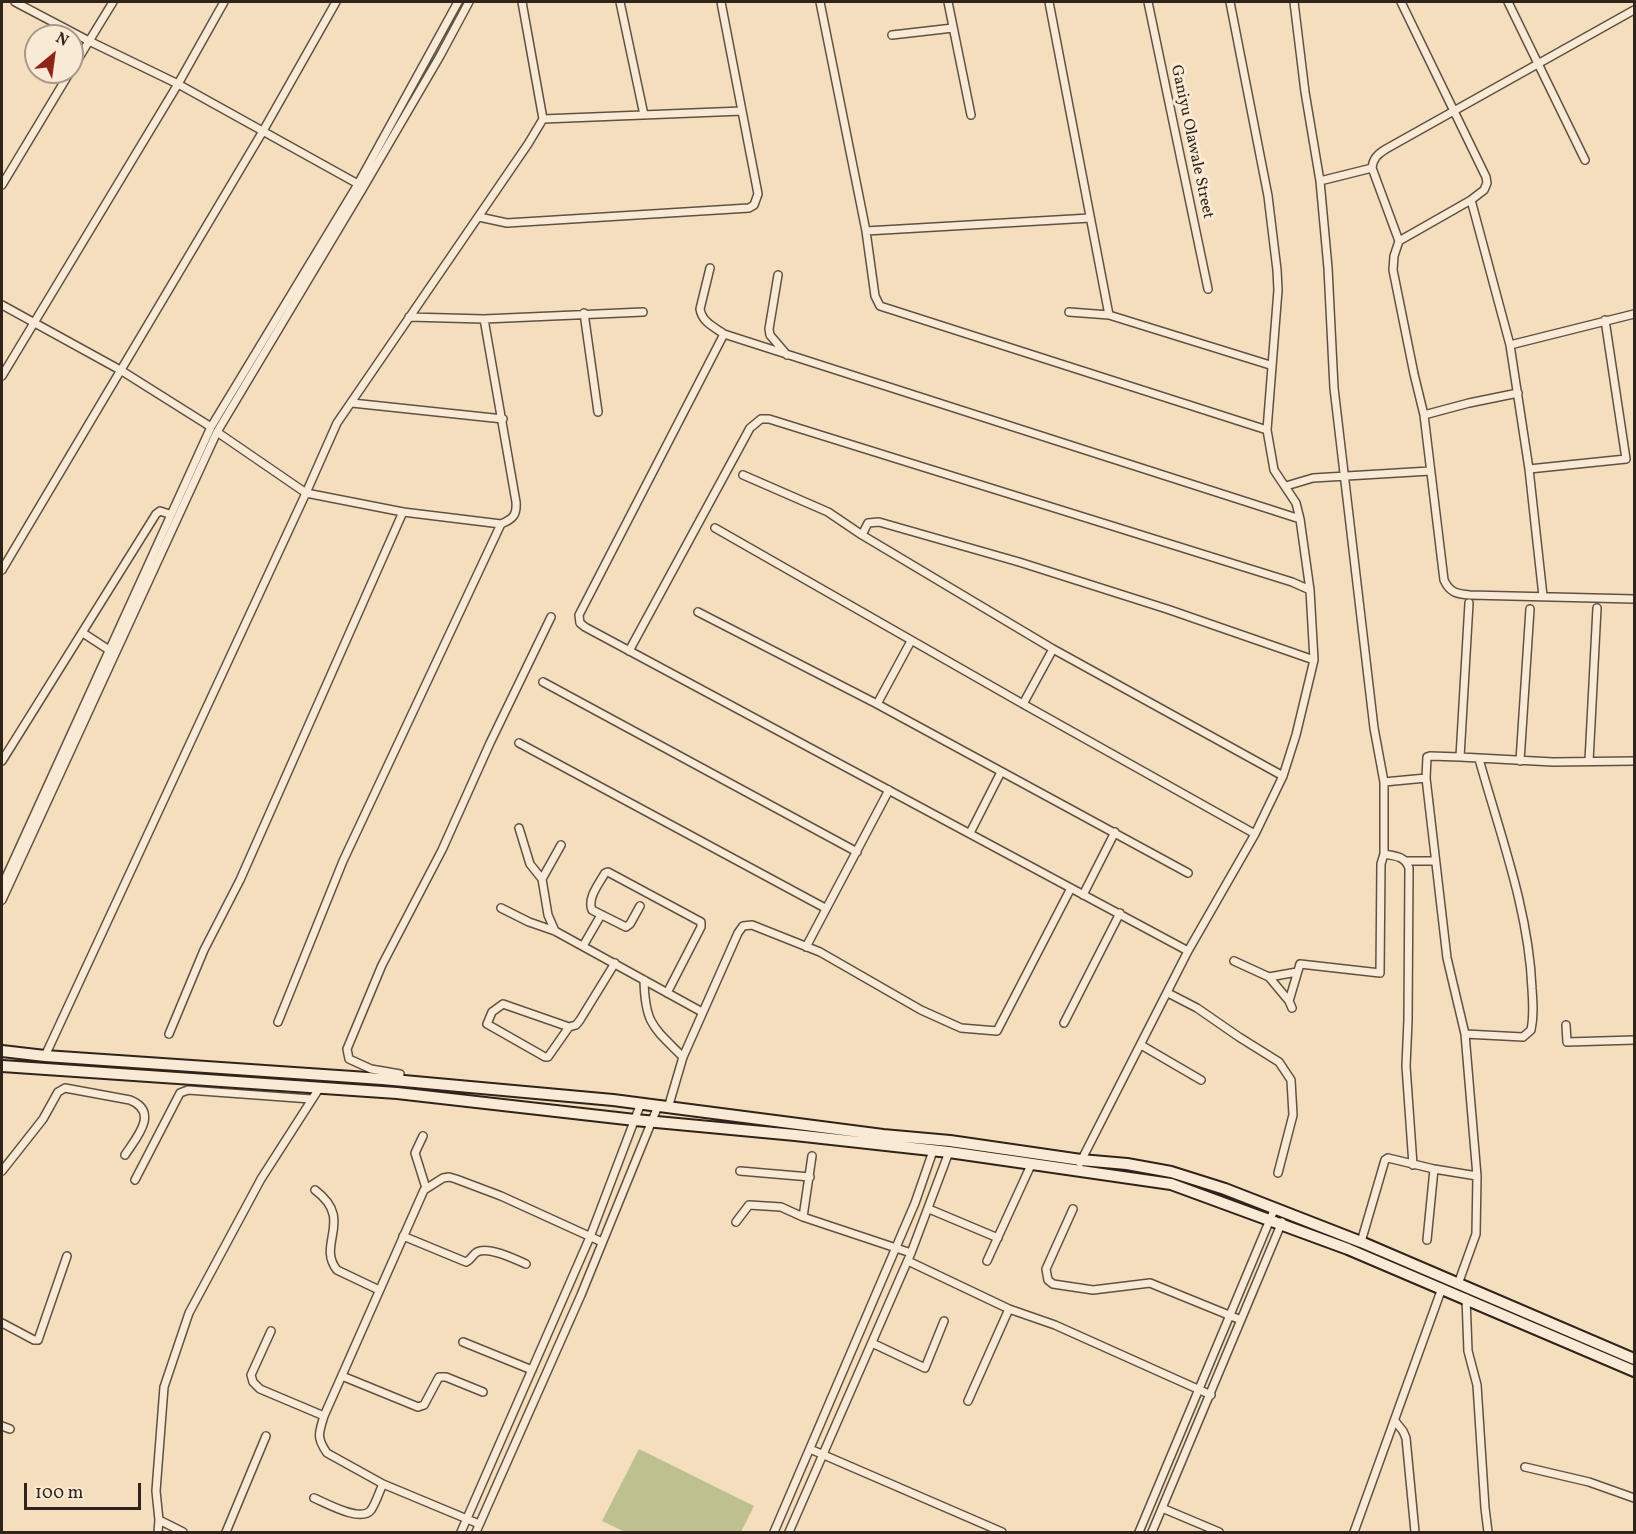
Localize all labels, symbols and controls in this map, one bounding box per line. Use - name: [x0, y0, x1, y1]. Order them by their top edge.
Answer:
- north arrow: [24, 24, 84, 84]
- text: N: [51, 28, 72, 52]
- street label: Ganiyu Olawale Street: [1165, 63, 1217, 221]
- scale bar: [27, 1471, 144, 1509]
- text: 100 m: [35, 1481, 84, 1506]

